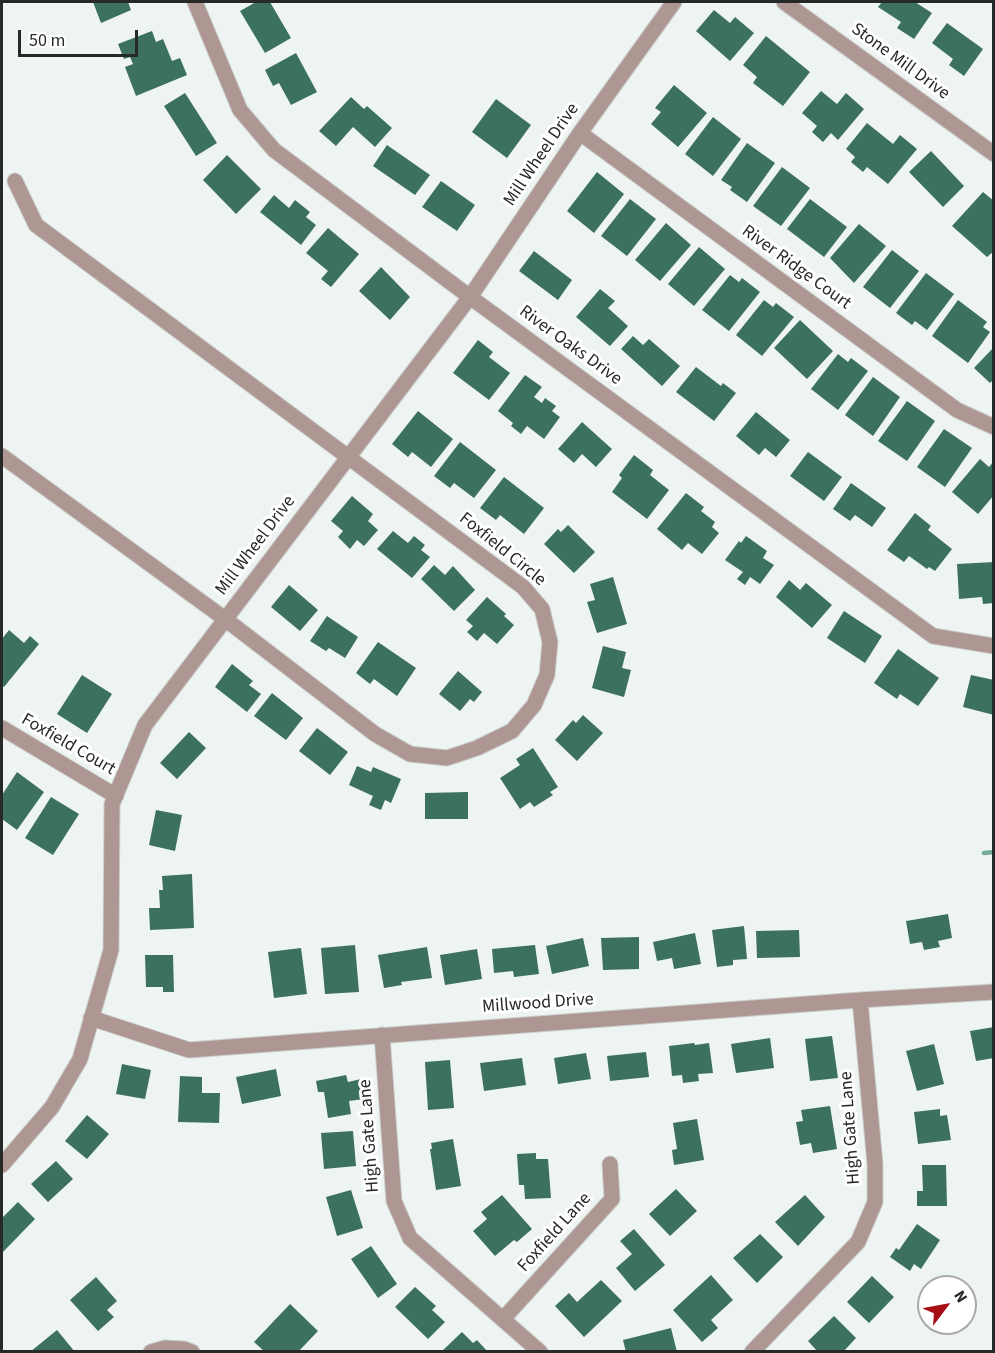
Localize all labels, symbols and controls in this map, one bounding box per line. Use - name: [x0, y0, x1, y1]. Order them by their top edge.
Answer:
- scale bar: [21, 18, 141, 56]
- street label: Stone Mill Drive: [847, 19, 953, 105]
- text: 50 m: [29, 28, 65, 53]
- street label: Mill Wheel Drive: [500, 100, 584, 210]
- street label: River Ridge Court: [737, 221, 855, 315]
- street label: River Oaks Drive: [514, 301, 626, 391]
- street label: Mill Wheel Drive: [211, 492, 301, 600]
- street label: Foxfield Circle: [454, 508, 550, 592]
- street label: Foxfield Court: [17, 709, 119, 781]
- street label: Millwood Drive: [482, 989, 594, 1019]
- street label: High Gate Lane: [836, 1071, 866, 1185]
- street label: High Gate Lane: [355, 1079, 385, 1193]
- street label: Foxfield Lane: [514, 1189, 596, 1277]
- north arrow: [917, 1275, 977, 1335]
- text: N: [948, 1286, 973, 1307]

